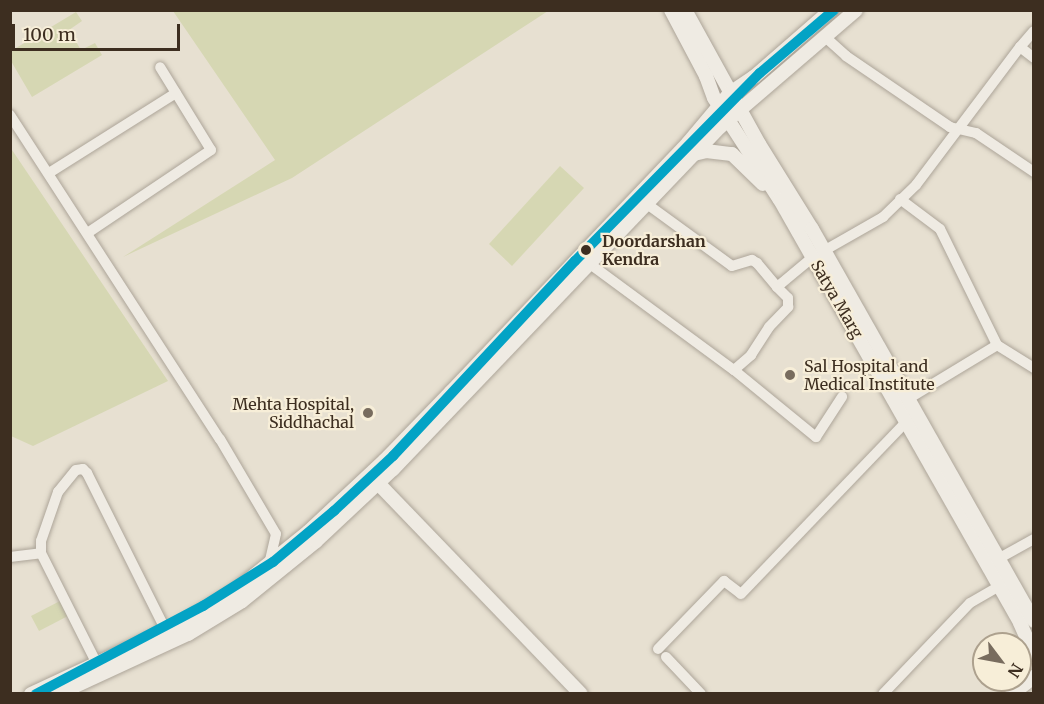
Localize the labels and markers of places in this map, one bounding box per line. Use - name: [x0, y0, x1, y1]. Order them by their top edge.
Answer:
- place label: Doordarshan Kendra: [602, 231, 706, 269]
- marker: Doordarshan Kendra: [575, 239, 597, 261]
- place label: Sal Hospital and Medical Institute: [804, 356, 935, 394]
- marker: Sal Hospital and Medical Institute: [781, 366, 799, 384]
- place label: Mehta Hospital, Siddhachal: [233, 394, 354, 432]
- marker: Mehta Hospital, Siddhachal: [359, 404, 377, 422]

